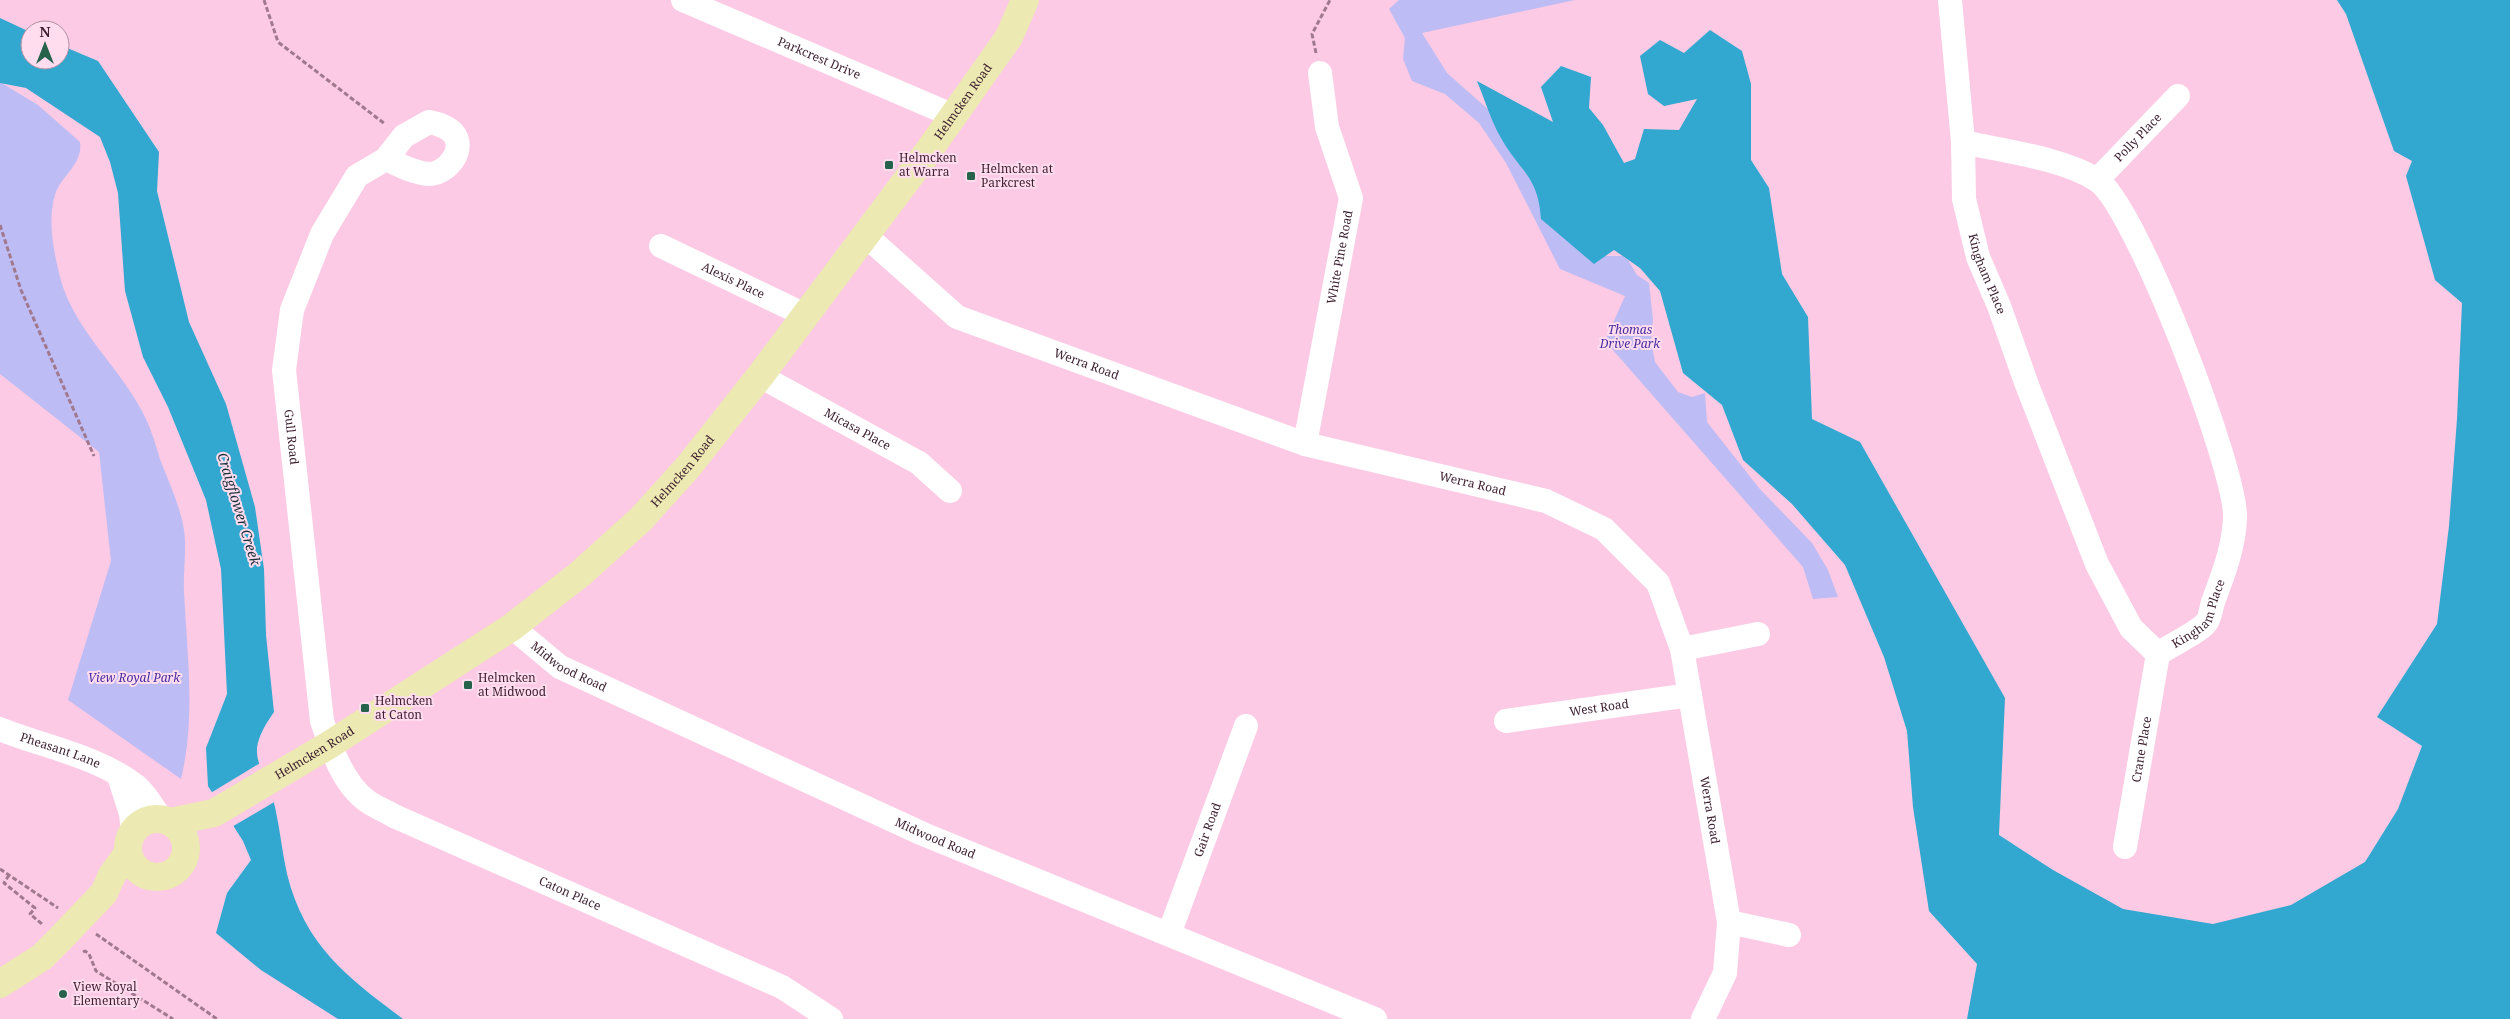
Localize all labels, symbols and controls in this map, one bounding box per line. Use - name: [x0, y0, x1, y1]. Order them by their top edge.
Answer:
- north arrow: [20, 20, 70, 70]
- text: N: [39, 22, 51, 41]
- street label: Parkcrest Drive: [775, 32, 863, 83]
- street label: Helmcken Road: [930, 59, 996, 143]
- street label: Polly Place: [2110, 109, 2165, 165]
- place label: Helmcken at Warra: [899, 149, 957, 180]
- marker: Helmcken at Warra: [883, 159, 895, 171]
- place label: Helmcken at Parkcrest: [981, 160, 1053, 191]
- marker: Helmcken at Parkcrest: [965, 170, 977, 182]
- street label: White Pine Road: [1322, 208, 1357, 305]
- street label: Kingham Place: [1965, 232, 2010, 316]
- street label: Alexis Place: [699, 258, 768, 302]
- park label: Thomas Drive Park: [1599, 321, 1661, 352]
- street label: Werra Road: [1052, 344, 1122, 384]
- street label: Micasa Place: [821, 404, 894, 454]
- street label: Gull Road: [280, 408, 303, 466]
- street label: Helmcken Road: [647, 431, 718, 511]
- water label: Craigflower Creek: [213, 450, 266, 569]
- street label: Werra Road: [1438, 467, 1509, 499]
- street label: Kingham Place: [2169, 577, 2229, 652]
- street label: Midwood Road: [528, 637, 610, 696]
- park label: View Royal Park: [88, 669, 181, 686]
- place label: Helmcken at Midwood: [478, 669, 547, 700]
- marker: Helmcken at Midwood: [462, 679, 474, 691]
- place label: Helmcken at Caton: [375, 692, 433, 723]
- street label: West Road: [1568, 695, 1631, 720]
- marker: Helmcken at Caton: [359, 702, 371, 714]
- street label: Crane Place: [2127, 715, 2155, 784]
- street label: Helmcken Road: [271, 722, 358, 783]
- street label: Pheasant Lane: [18, 728, 103, 772]
- street label: Werra Road: [1696, 775, 1725, 846]
- street label: Gair Road: [1189, 800, 1225, 859]
- street label: Midwood Road: [892, 813, 979, 863]
- street label: Caton Place: [536, 872, 604, 914]
- place label: View Royal Elementary: [73, 978, 140, 1009]
- marker: View Royal Elementary: [57, 988, 69, 1000]

